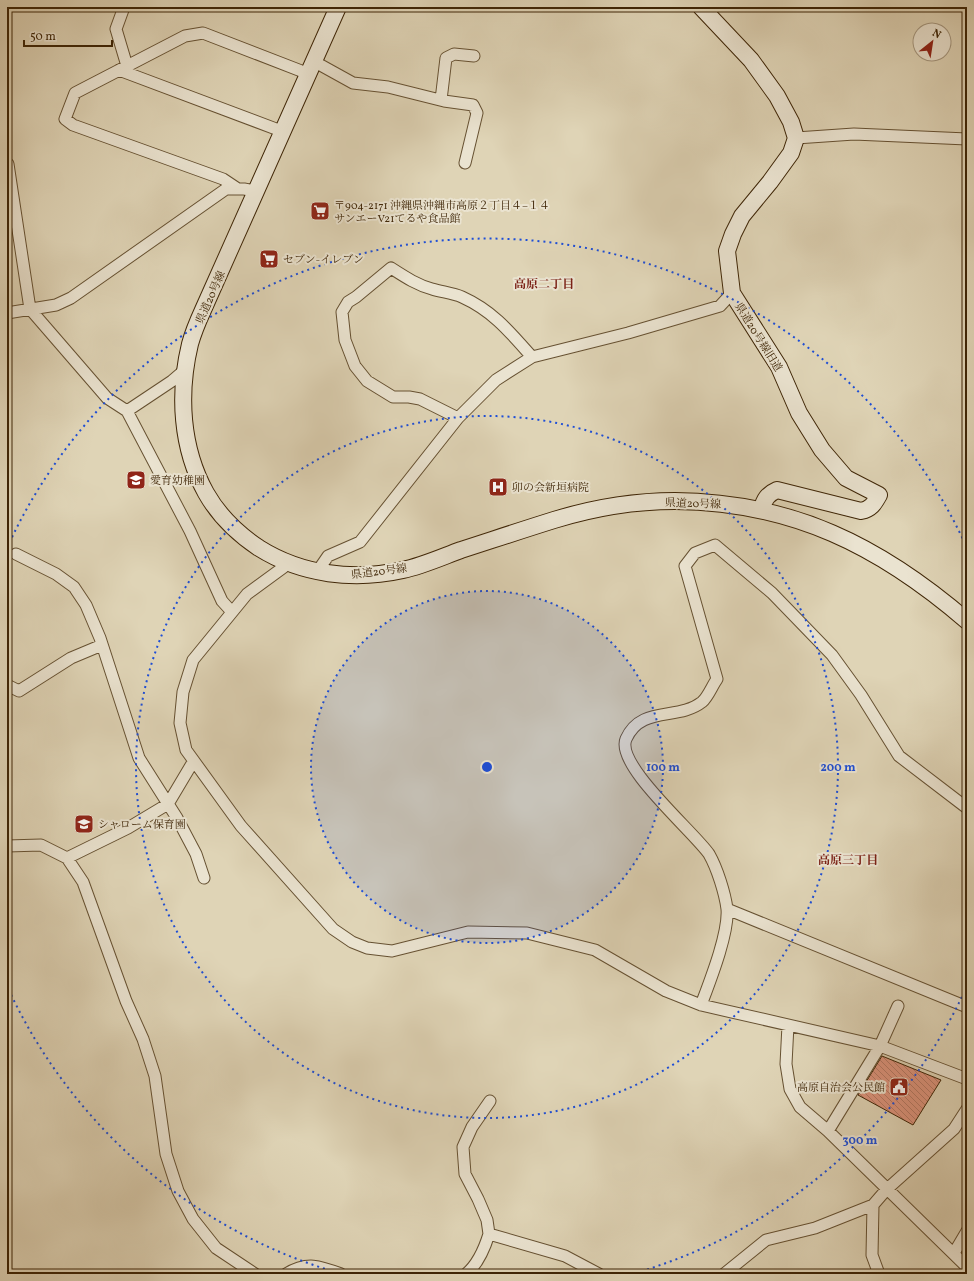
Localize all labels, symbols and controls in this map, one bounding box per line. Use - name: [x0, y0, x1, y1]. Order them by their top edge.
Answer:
- scale bar: [24, 22, 112, 48]
- north arrow: [912, 22, 952, 62]
- text: N: [929, 26, 943, 43]
- text: 50 m: [30, 29, 56, 45]
- place label: 〒904-2171 沖縄県沖縄市高原２丁目４−１４ サンエーV21てるや食品館: [334, 199, 550, 227]
- supermarket icon: 〒904-2171 沖縄県沖縄市高原２丁目４−１４ サンエーV21てるや食品館: [309, 200, 331, 222]
- supermarket icon: セブン-イレブン: [258, 248, 280, 270]
- place label: セブン-イレブン: [283, 253, 364, 268]
- street label: 県道20号線: [193, 269, 230, 326]
- district label: 高原二丁目: [514, 277, 574, 293]
- street label: 県道20号線旧道: [731, 301, 785, 375]
- school or university icon: 愛育幼稚園: [125, 469, 147, 491]
- place label: 愛育幼稚園: [150, 474, 205, 489]
- hospital icon: 卯の会新垣病院: [487, 476, 509, 498]
- place label: 卯の会新垣病院: [512, 481, 589, 496]
- street label: 県道20号線: [664, 496, 721, 513]
- street label: 県道20号線: [350, 562, 408, 583]
- centre of rings: [480, 760, 494, 774]
- text: 100 m: [646, 760, 680, 776]
- text: 200 m: [820, 760, 856, 776]
- school or university icon: シャローム保育園: [73, 813, 95, 835]
- place label: シャローム保育園: [98, 818, 186, 833]
- district label: 高原三丁目: [818, 853, 878, 869]
- public building icon: 高原自治会公民館: [888, 1076, 910, 1098]
- place label: 高原自治会公民館: [797, 1081, 885, 1096]
- text: 300 m: [843, 1133, 878, 1149]

